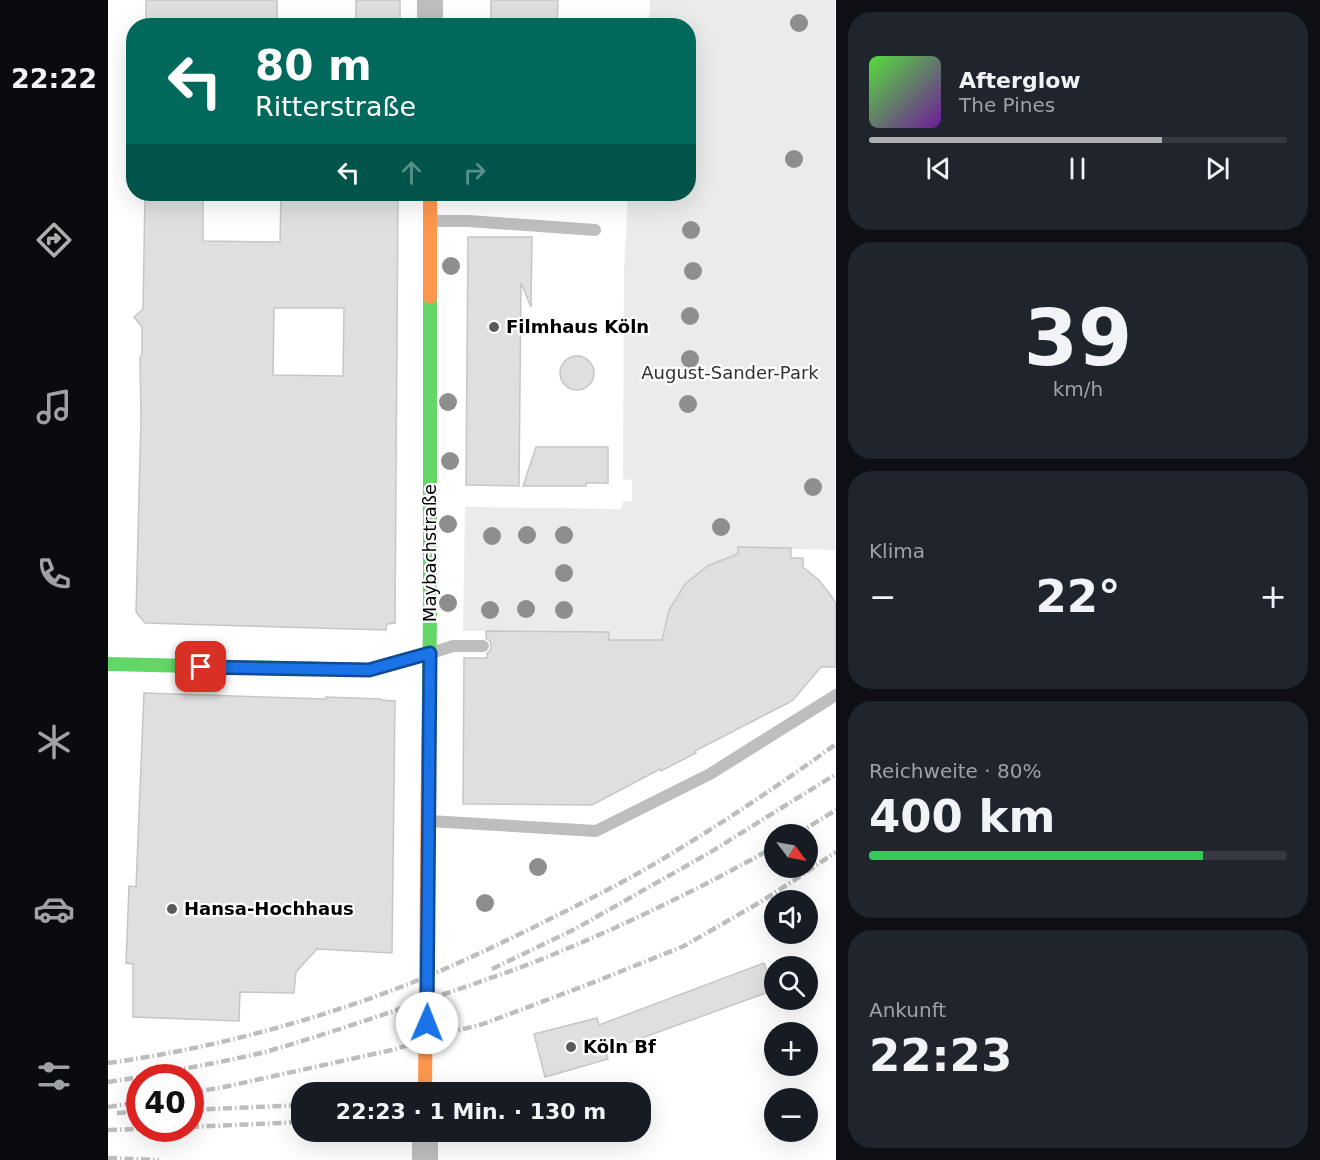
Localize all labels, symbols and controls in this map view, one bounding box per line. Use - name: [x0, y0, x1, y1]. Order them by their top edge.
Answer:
- text: 80 m: [255, 41, 372, 90]
- icon: left: [156, 42, 234, 120]
- text: 22:22: [11, 63, 97, 94]
- text: Afterglow: [959, 68, 1081, 93]
- text: Ritterstraße: [255, 91, 416, 122]
- text: The Pines: [959, 93, 1055, 117]
- icon: previous: [922, 152, 955, 185]
- icon: pause: [1061, 152, 1094, 185]
- icon: next: [1201, 152, 1234, 185]
- icon: left: [332, 156, 365, 189]
- icon: ahead: [395, 156, 428, 189]
- icon: right: [458, 156, 491, 189]
- icon: directions: [33, 219, 75, 261]
- text: 39: [1024, 293, 1132, 383]
- place label: Filmhaus Köln: [506, 316, 649, 337]
- marker: Filmhaus Köln: [487, 320, 501, 334]
- park label: August-Sander-Park: [641, 362, 819, 383]
- text: km/h: [1053, 377, 1103, 401]
- icon: music: [33, 386, 75, 428]
- street label: Maybachstraße: [419, 484, 440, 622]
- text: Klima: [869, 539, 925, 563]
- icon: phone: [33, 553, 75, 595]
- text: 22°: [1035, 570, 1121, 623]
- text: −: [869, 577, 897, 616]
- text: +: [1259, 577, 1287, 616]
- pin: [175, 641, 226, 692]
- icon: arrive: [184, 650, 217, 683]
- icon: climate: [33, 721, 75, 763]
- text: Reichweite · 80%: [869, 759, 1041, 783]
- text: 400 km: [869, 790, 1055, 843]
- north arrow: [764, 824, 818, 878]
- map controls: [764, 824, 818, 1142]
- icon: car: [33, 888, 75, 930]
- button: sound: [764, 890, 818, 944]
- place label: Hansa-Hochhaus: [184, 898, 354, 919]
- marker: Hansa-Hochhaus: [165, 902, 179, 916]
- button: search: [764, 956, 818, 1010]
- position arrow: [395, 991, 459, 1055]
- text: Ankunft: [869, 998, 946, 1022]
- button: +: [764, 1022, 818, 1076]
- text: 22:23: [869, 1029, 1012, 1082]
- place label: Köln Bf: [583, 1036, 656, 1057]
- marker: Köln Bf: [564, 1040, 578, 1054]
- icon: filters: [33, 1055, 75, 1097]
- speed limit sign: 40: [126, 1064, 204, 1142]
- button: −: [764, 1088, 818, 1142]
- text: 22:23 · 1 Min. · 130 m: [336, 1099, 606, 1124]

